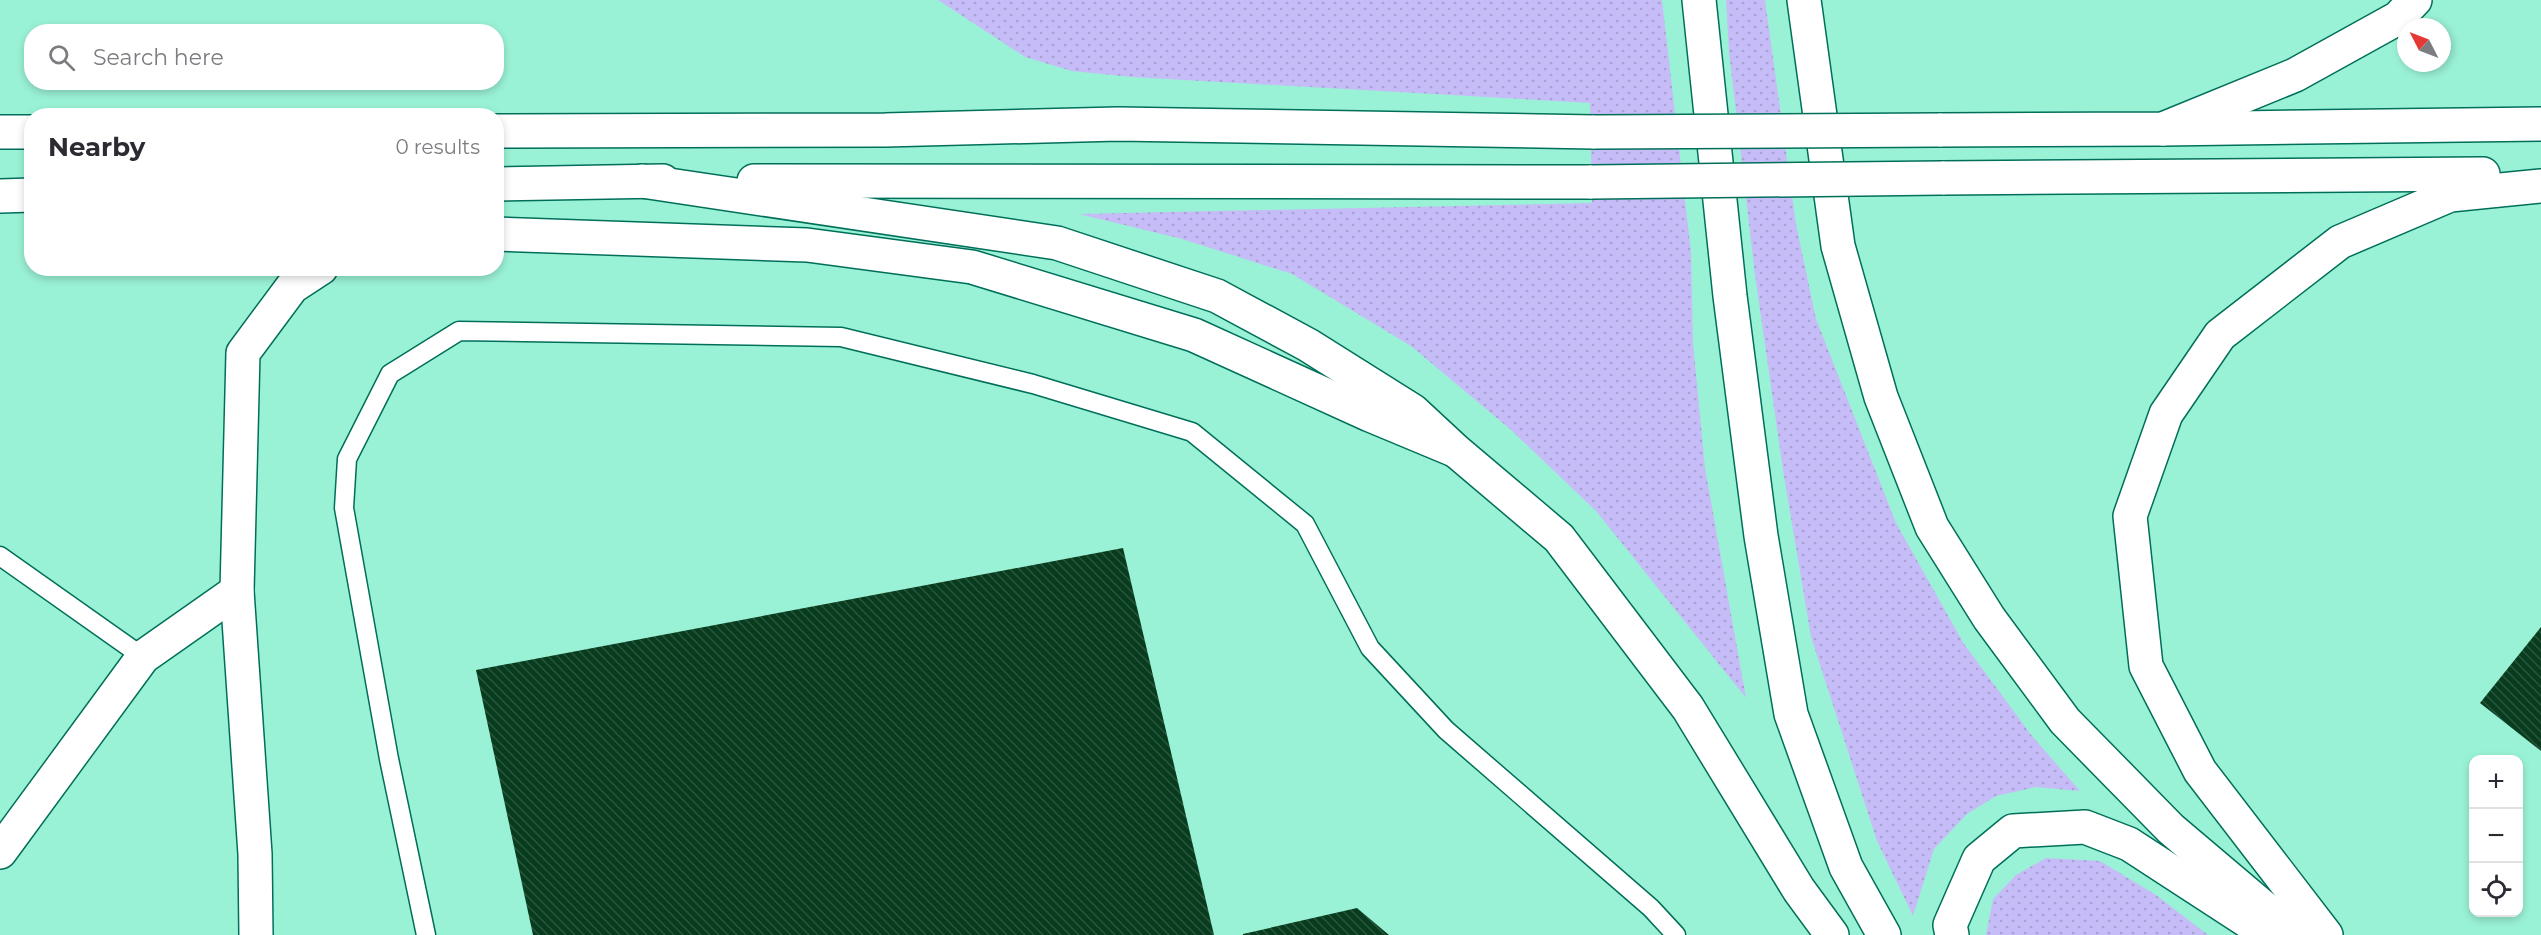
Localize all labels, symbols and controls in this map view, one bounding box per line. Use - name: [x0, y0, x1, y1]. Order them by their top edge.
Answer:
- north arrow: [2397, 18, 2451, 72]
- search box: [24, 24, 504, 90]
- icon: search: [45, 41, 78, 74]
- text: Search here: [93, 44, 224, 71]
- text: Nearby: [48, 131, 145, 163]
- text: 0 results: [395, 135, 480, 159]
- map controls: [2469, 755, 2523, 917]
- button: +: [2469, 755, 2523, 809]
- button: −: [2469, 809, 2523, 863]
- button: locate: [2469, 863, 2523, 917]

